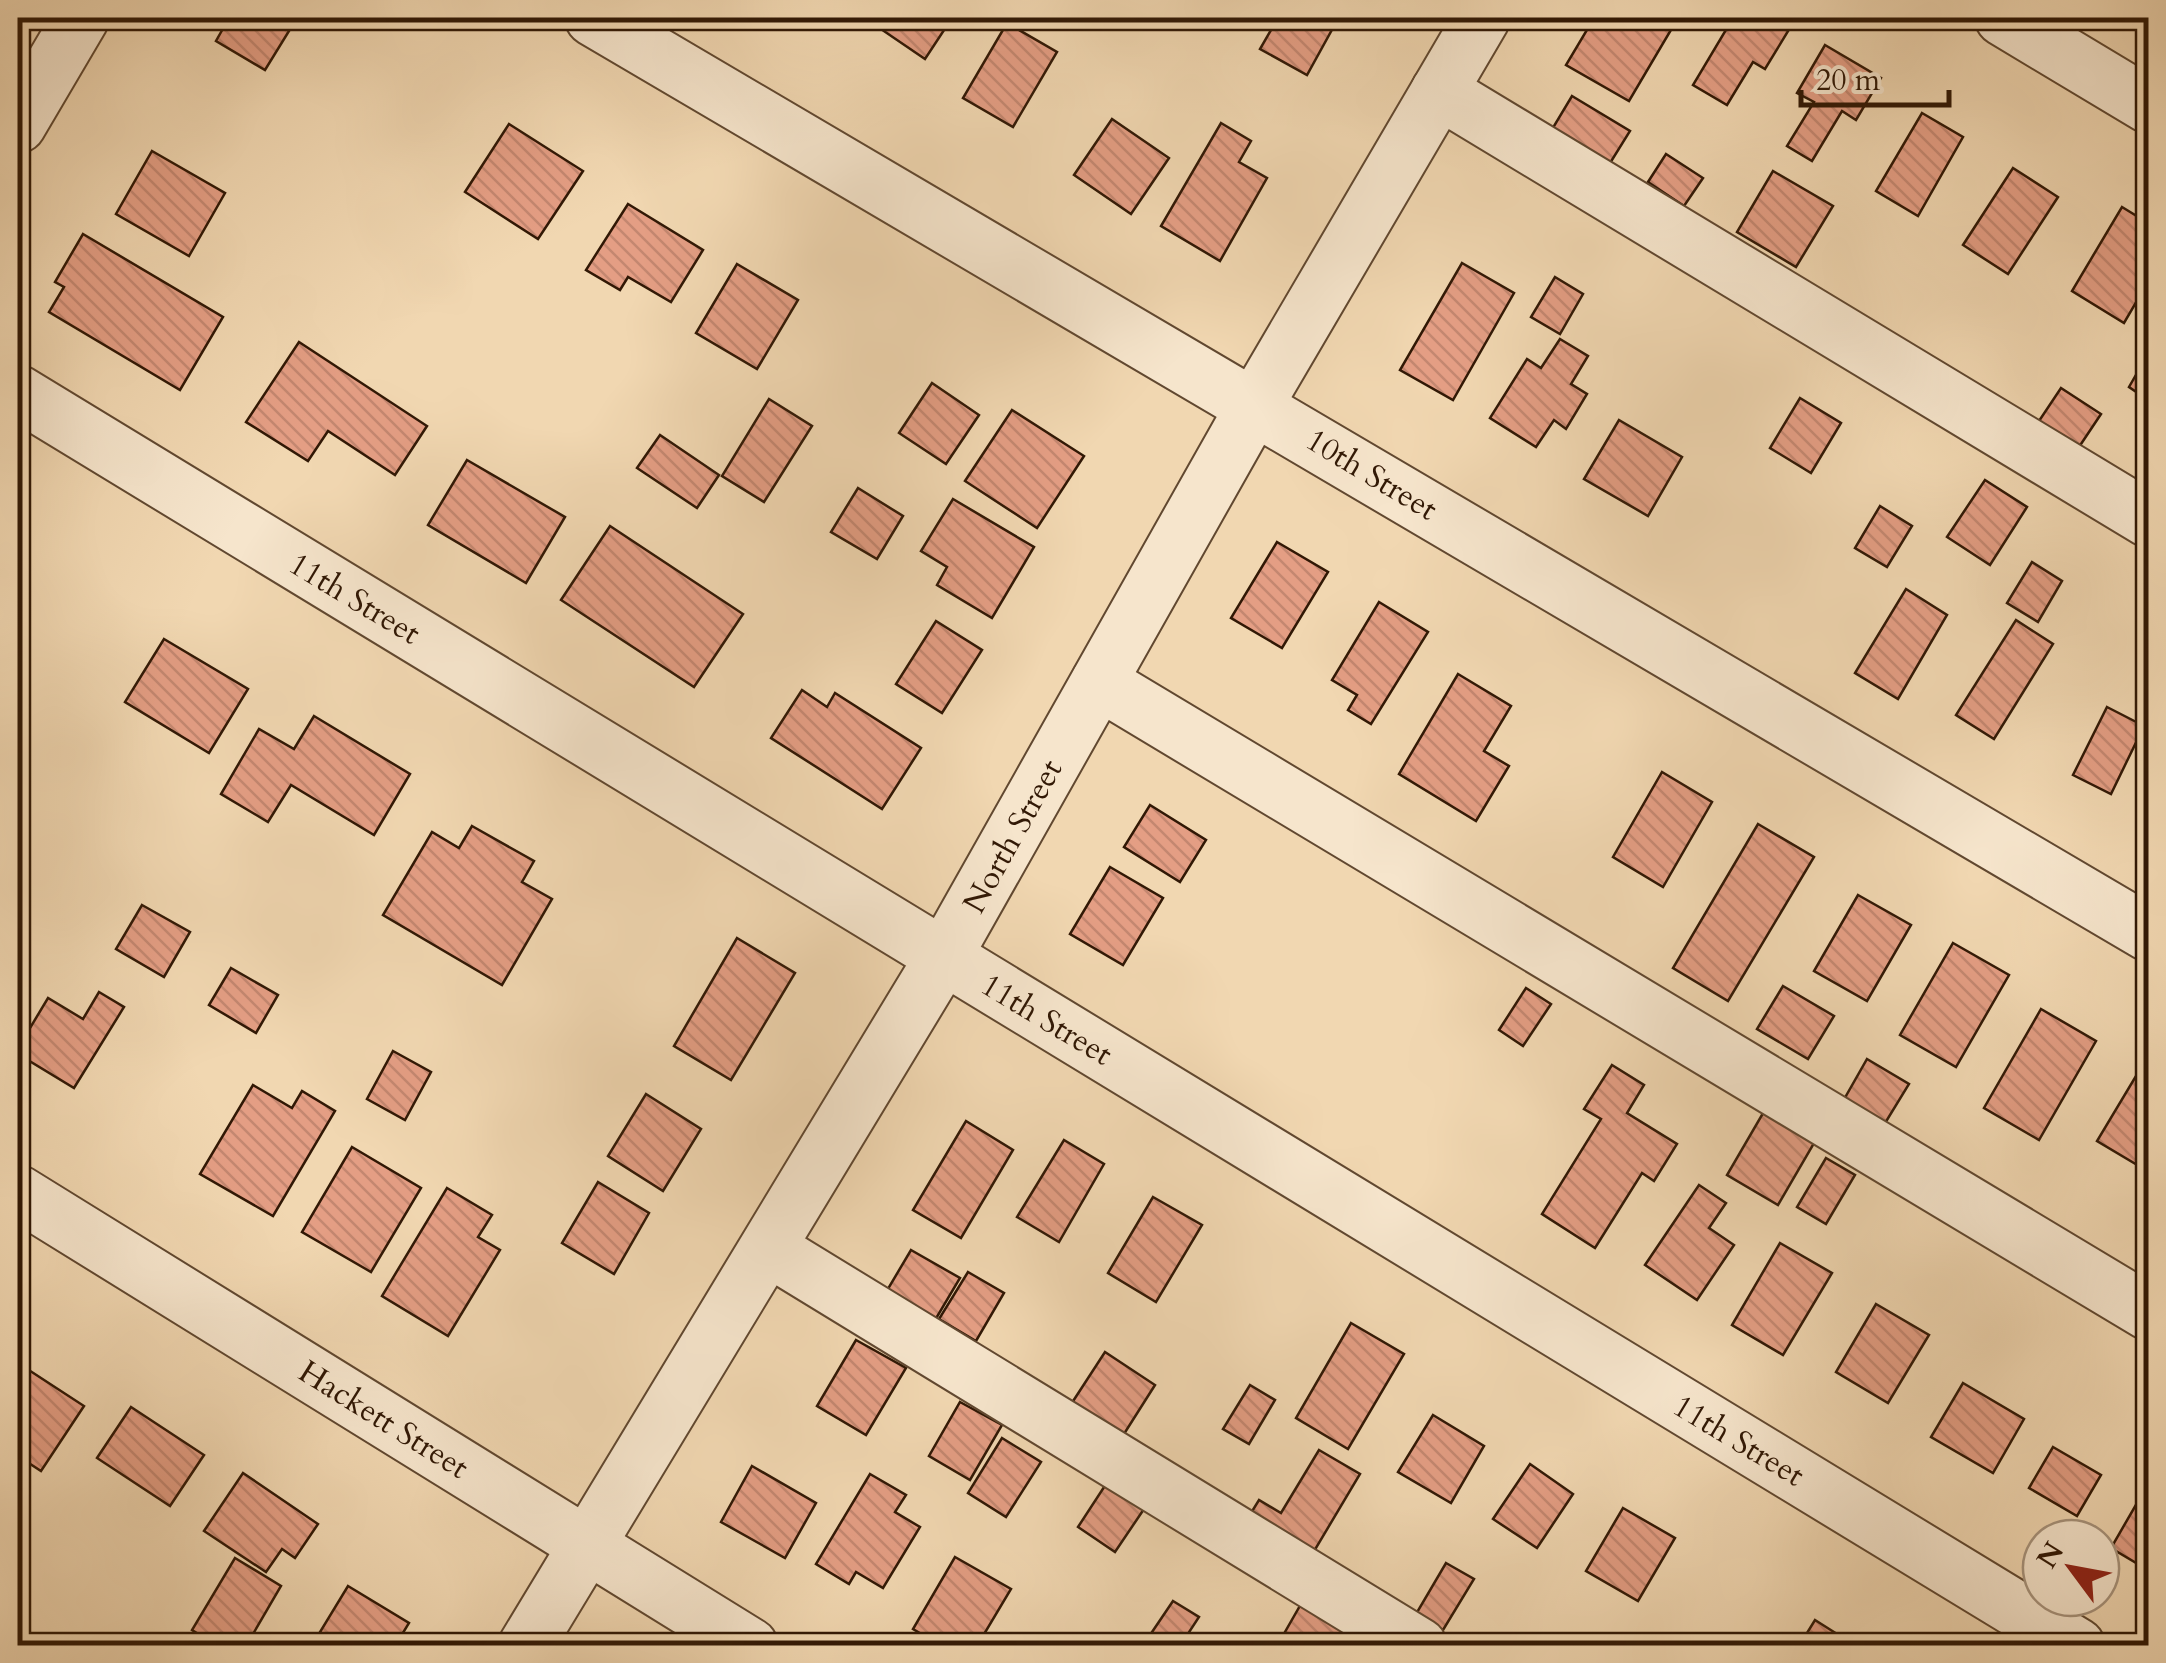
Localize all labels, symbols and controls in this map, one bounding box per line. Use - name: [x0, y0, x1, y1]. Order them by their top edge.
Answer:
- scale bar: [1801, 45, 1948, 107]
- text: 20 m: [1816, 60, 1881, 101]
- street label: 10th Street: [1298, 418, 1445, 531]
- street label: 11th Street: [281, 542, 428, 655]
- street label: North Street: [953, 752, 1073, 921]
- street label: 11th Street: [973, 963, 1120, 1076]
- street label: Hackett Street: [290, 1350, 477, 1490]
- street label: 11th Street: [1665, 1384, 1812, 1497]
- north arrow: [2021, 1518, 2121, 1618]
- text: N: [2028, 1535, 2073, 1576]

